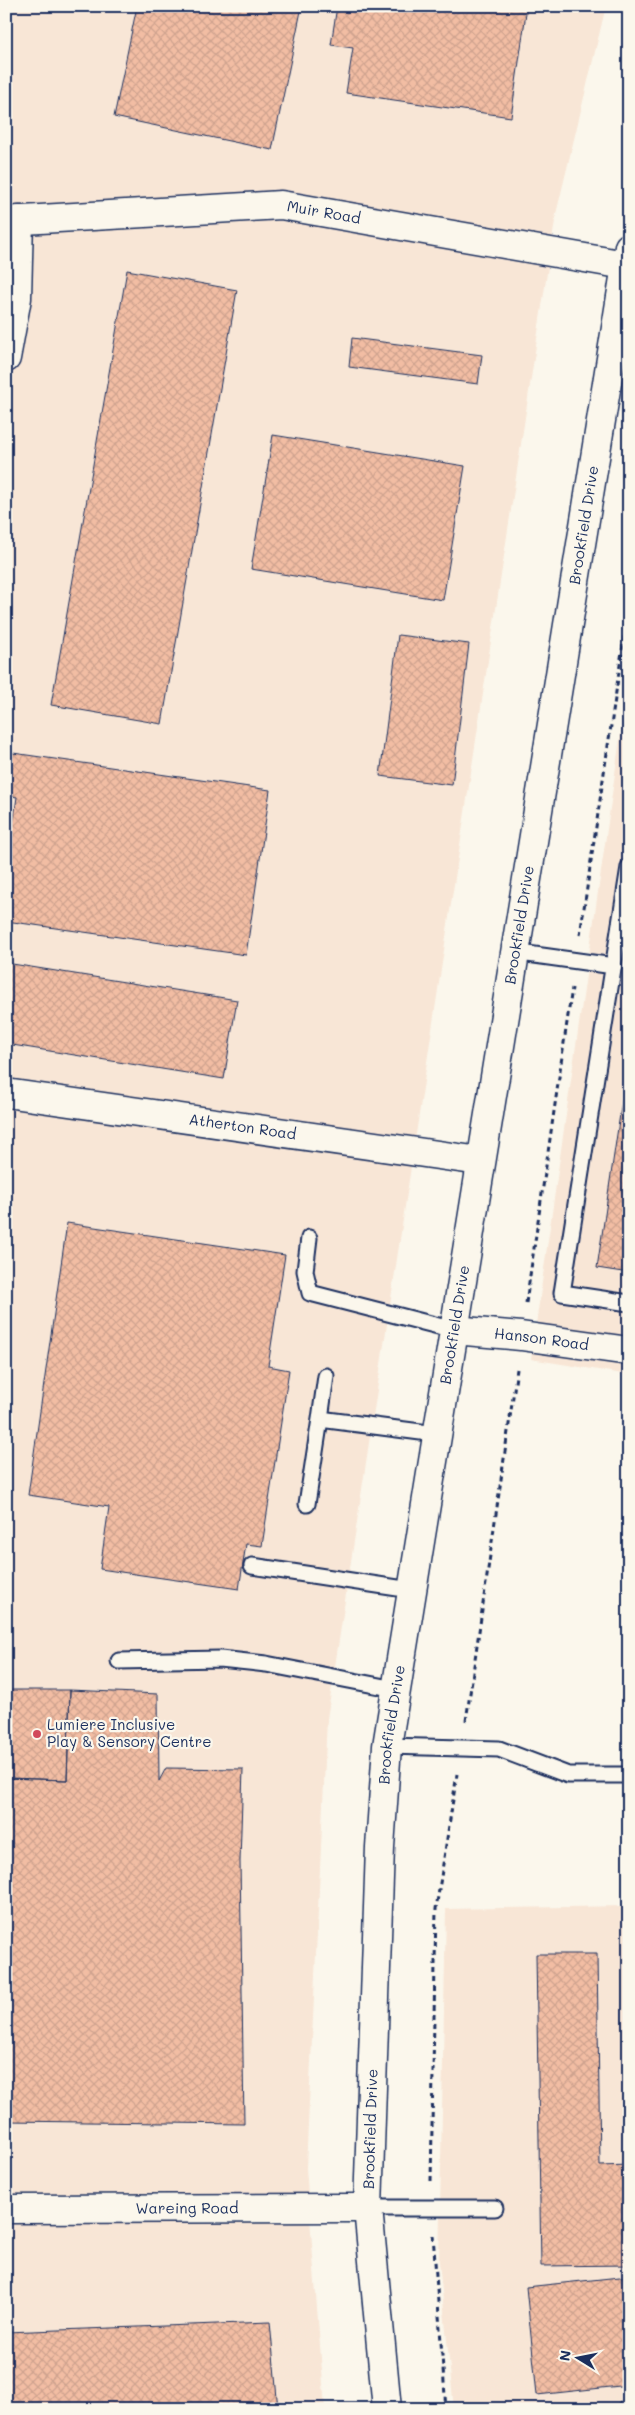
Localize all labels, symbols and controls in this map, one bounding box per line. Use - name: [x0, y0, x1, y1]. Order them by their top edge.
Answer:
- street label: Muir Road: [286, 195, 362, 228]
- street label: Brookfield Drive: [564, 464, 603, 586]
- street label: Brookfield Drive: [499, 864, 538, 986]
- street label: Atherton Road: [188, 1108, 298, 1144]
- street label: Brookfield Drive: [435, 1264, 473, 1386]
- street label: Hanson Road: [493, 1323, 590, 1354]
- street label: Brookfield Drive: [373, 1664, 409, 1785]
- place label: Lumiere Inclusive Play & Sensory Centre: [47, 1714, 212, 1751]
- marker: Lumiere Inclusive Play & Sensory Centre: [31, 1728, 43, 1740]
- street label: Brookfield Drive: [358, 2069, 382, 2189]
- street label: Wareing Road: [135, 2197, 239, 2218]
- north arrow: [552, 2332, 602, 2382]
- text: N: [554, 2349, 575, 2363]

